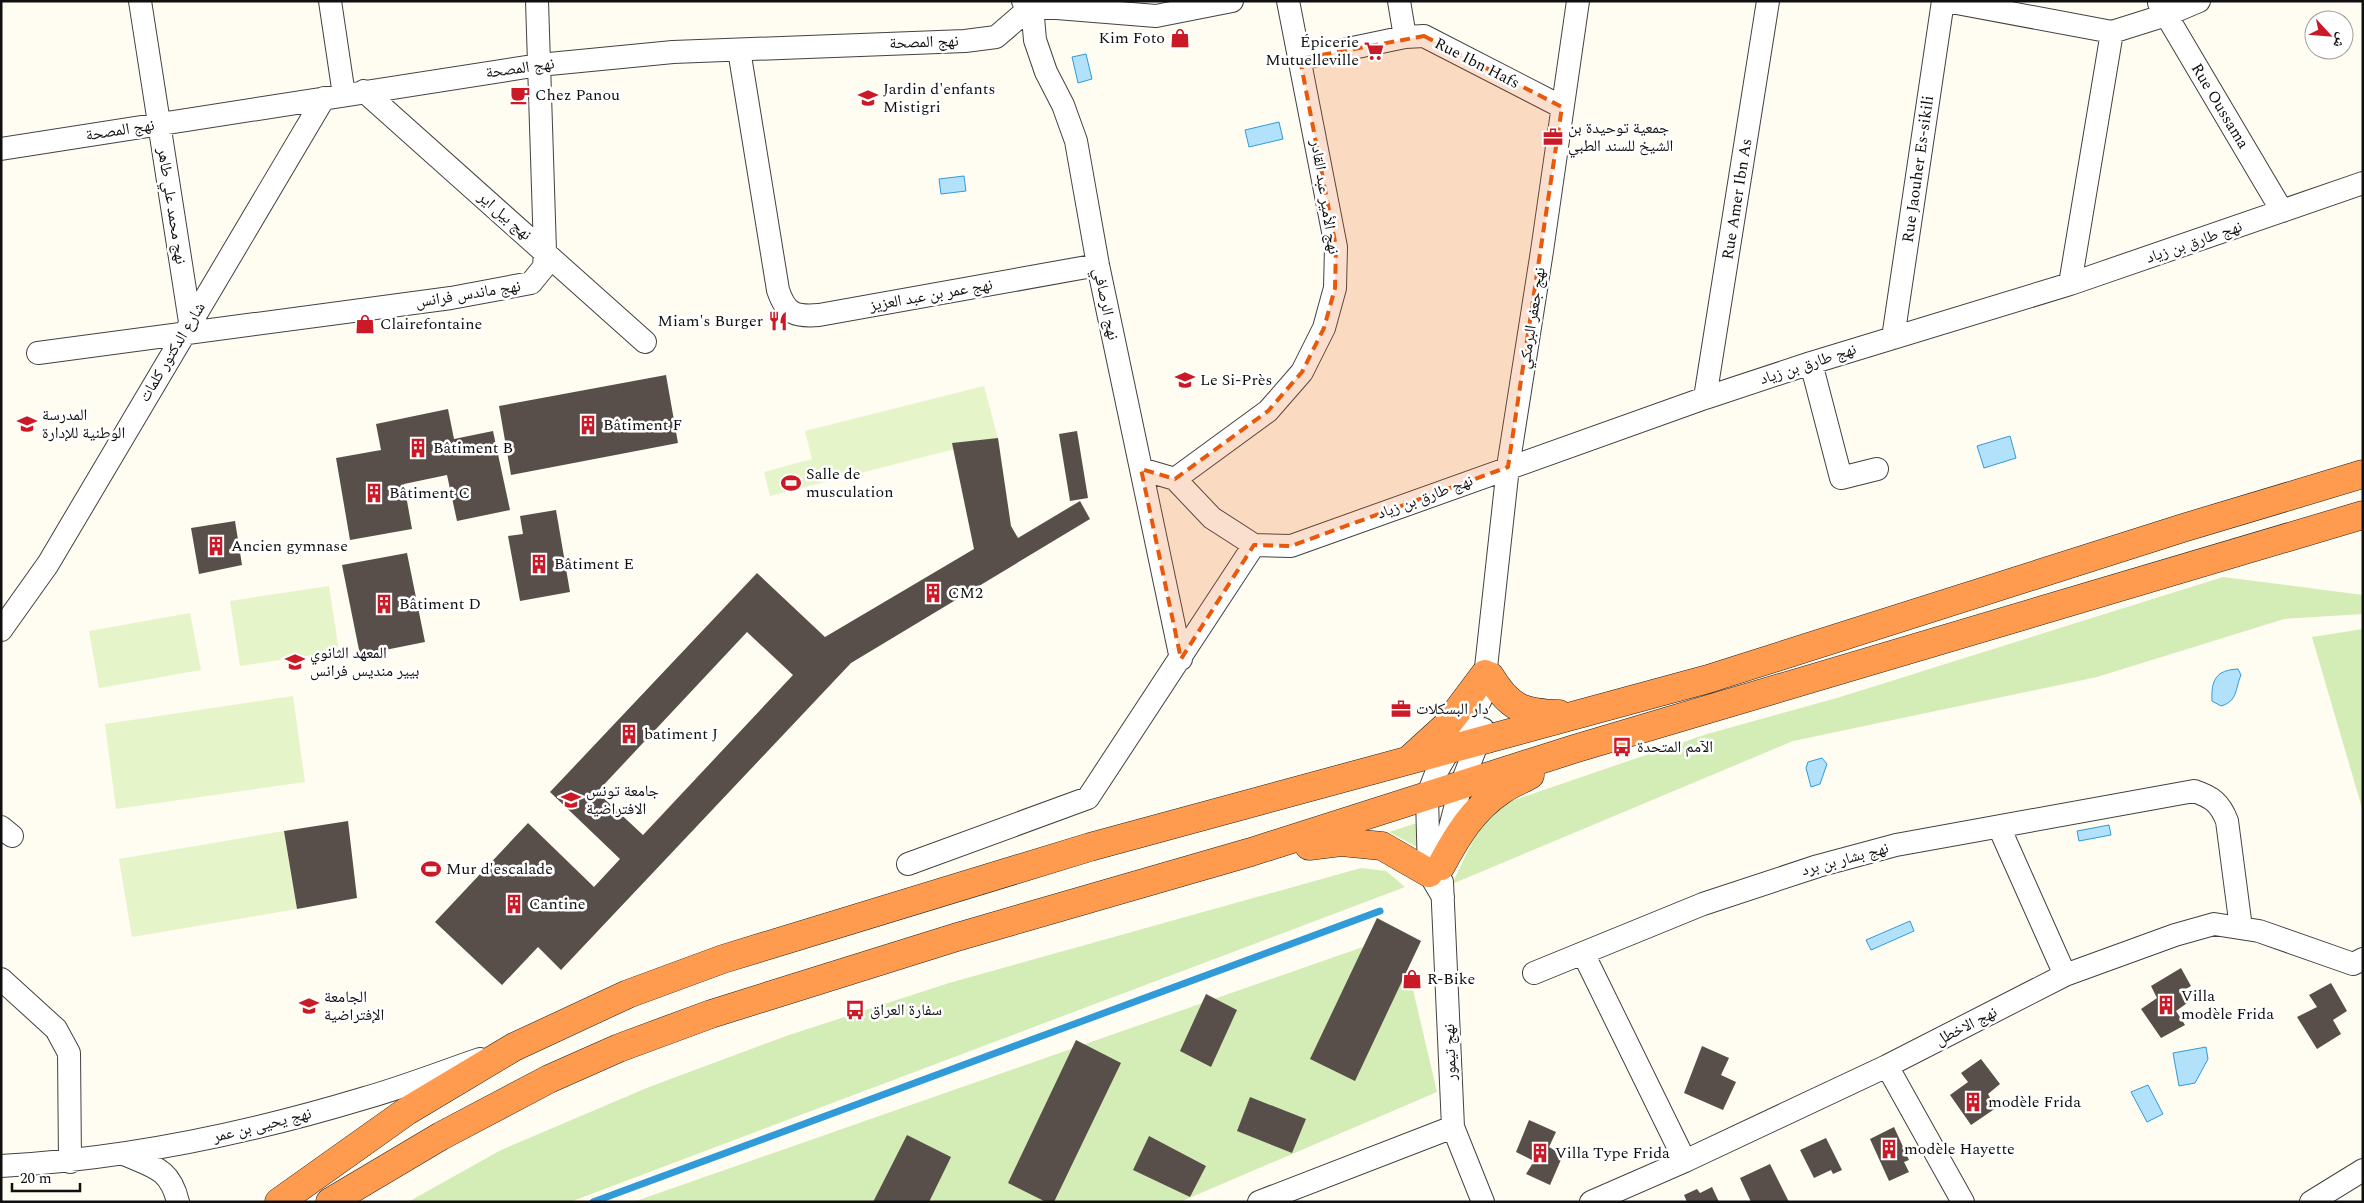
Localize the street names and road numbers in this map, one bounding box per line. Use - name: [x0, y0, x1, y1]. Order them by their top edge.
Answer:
- street label: نهج المصحة: [889, 29, 959, 55]
- street label: Rue Ibn Hafs: [1430, 31, 1524, 95]
- street label: نهج المصحة: [484, 51, 556, 85]
- street label: Rue Oussama: [2185, 59, 2255, 154]
- street label: Rue Jaouher Es-sikili: [1896, 94, 1940, 244]
- street label: نهج المصحة: [84, 113, 156, 147]
- street label: نهج الأمير عبد القادر: [1304, 137, 1346, 256]
- street label: Rue Amer Ibn As: [1716, 137, 1758, 261]
- street label: نهج محمد علي طاهر: [151, 145, 193, 266]
- street label: نهج بيل اير: [472, 185, 537, 246]
- street label: نهج طارق بن زياد: [2143, 214, 2245, 270]
- street label: نهج جعفر البرمكي: [1512, 265, 1552, 371]
- street label: نهج الرصافي: [1087, 266, 1125, 342]
- street label: نهج عمر بن عبد العزيز: [867, 272, 994, 318]
- street label: نهج ماندس فرانس: [414, 274, 522, 314]
- street label: شارع الدكتور كلمات: [133, 297, 211, 407]
- street label: نهج طارق بن زياد: [1757, 337, 1859, 391]
- street label: نهج طارق بن زياد: [1374, 469, 1476, 525]
- street label: نهج بشار بن برد: [1799, 836, 1891, 882]
- street label: نهج الاخطل: [1931, 1000, 2001, 1052]
- street label: نهج تيمور: [1437, 1023, 1463, 1082]
- street label: نهج يحيى بن عمر: [209, 1101, 314, 1149]

